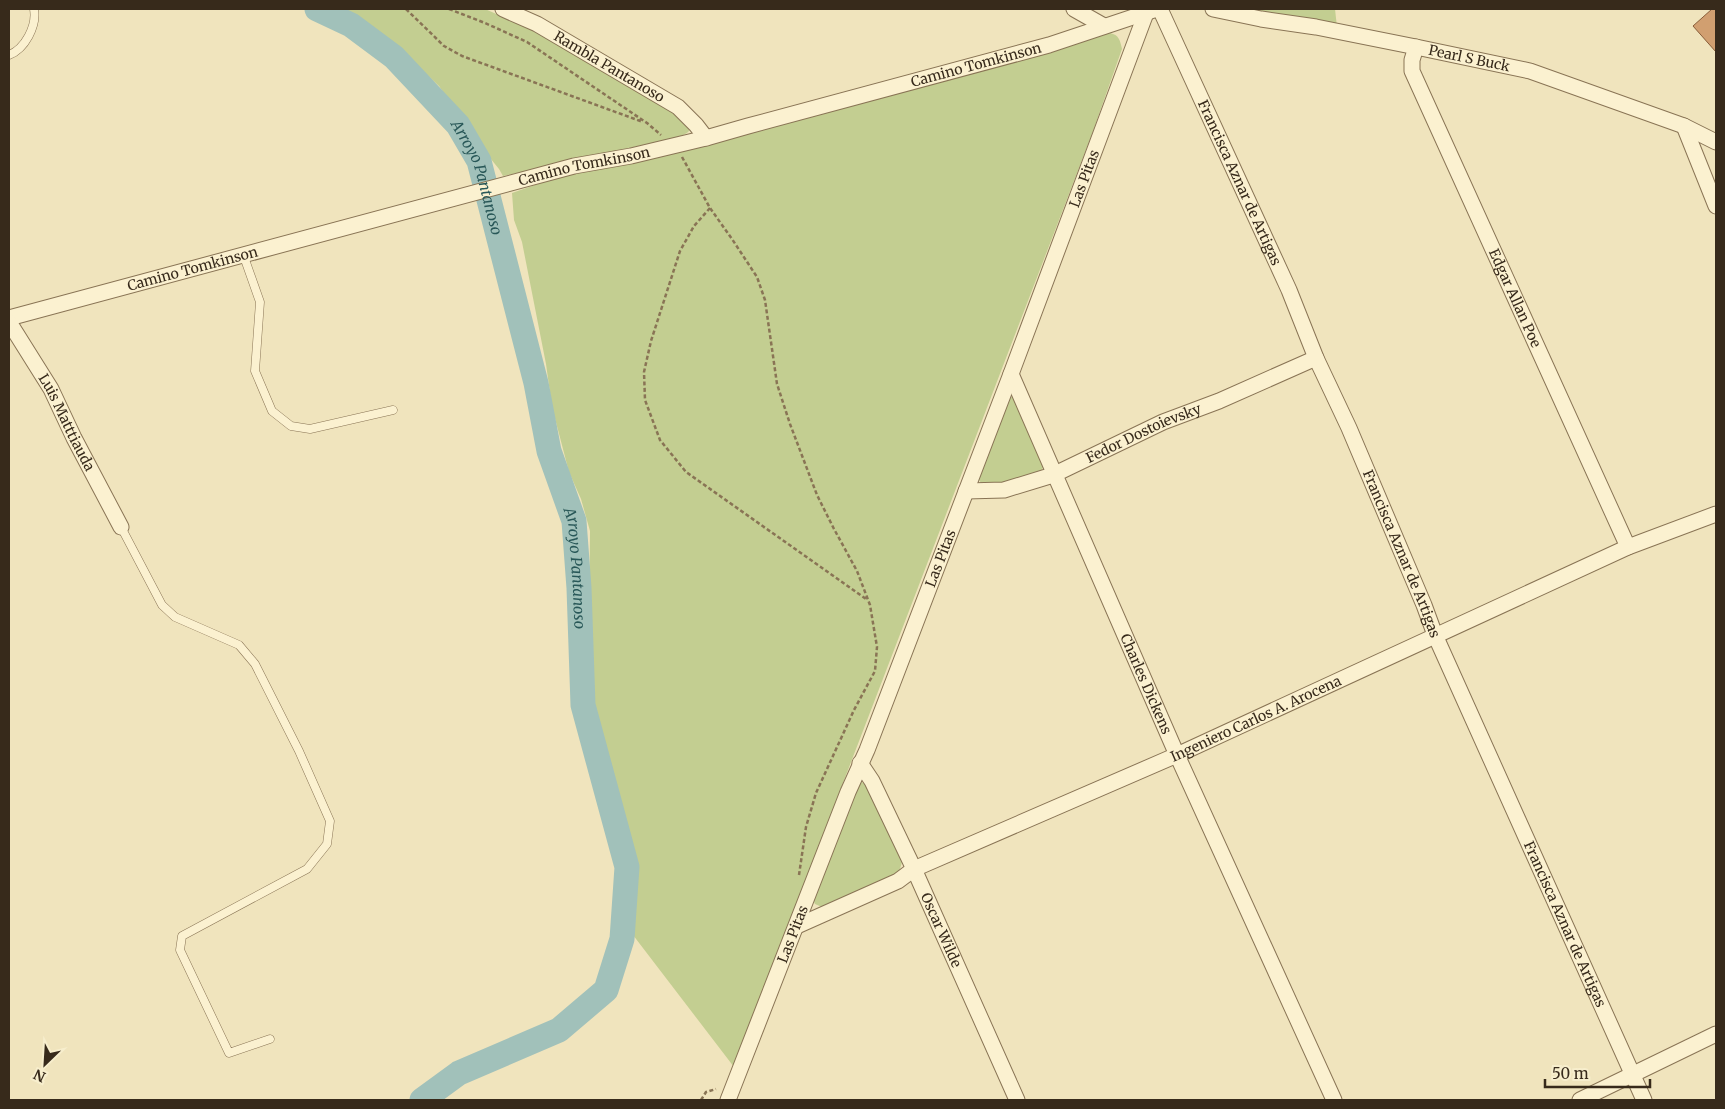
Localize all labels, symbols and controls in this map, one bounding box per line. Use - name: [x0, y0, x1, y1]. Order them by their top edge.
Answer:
- street label: Rambla Pantanoso: [551, 27, 668, 106]
- street label: Camino Tomkinson: [909, 38, 1043, 91]
- street label: Pearl S Buck: [1427, 41, 1512, 76]
- street label: Francisca Aznar de Artigas: [1194, 97, 1285, 268]
- water label: Arroyo Pantanoso: [447, 115, 507, 237]
- street label: Camino Tomkinson: [516, 143, 652, 190]
- street label: Las Pitas: [1065, 147, 1103, 210]
- street label: Camino Tomkinson: [125, 242, 260, 295]
- street label: Edgar Allan Poe: [1485, 246, 1545, 350]
- street label: Luis Matttiauda: [35, 370, 99, 475]
- street label: Fedor Dostoievsky: [1083, 399, 1204, 467]
- street label: Francisca Aznar de Artigas: [1359, 467, 1444, 640]
- water label: Arroyo Pantanoso: [560, 504, 590, 629]
- street label: Las Pitas: [921, 527, 960, 590]
- street label: Charles Dickens: [1116, 631, 1176, 737]
- street label: Ingeniero Carlos A. Arocena: [1168, 671, 1344, 766]
- street label: Francisca Aznar de Artigas: [1520, 838, 1610, 1010]
- street label: Oscar Wilde: [917, 890, 966, 970]
- street label: Las Pitas: [773, 903, 812, 965]
- north arrow: [20, 1039, 70, 1089]
- scale bar: [1545, 1056, 1650, 1088]
- text: 50 m: [1552, 1064, 1589, 1083]
- text: N: [31, 1065, 48, 1086]

